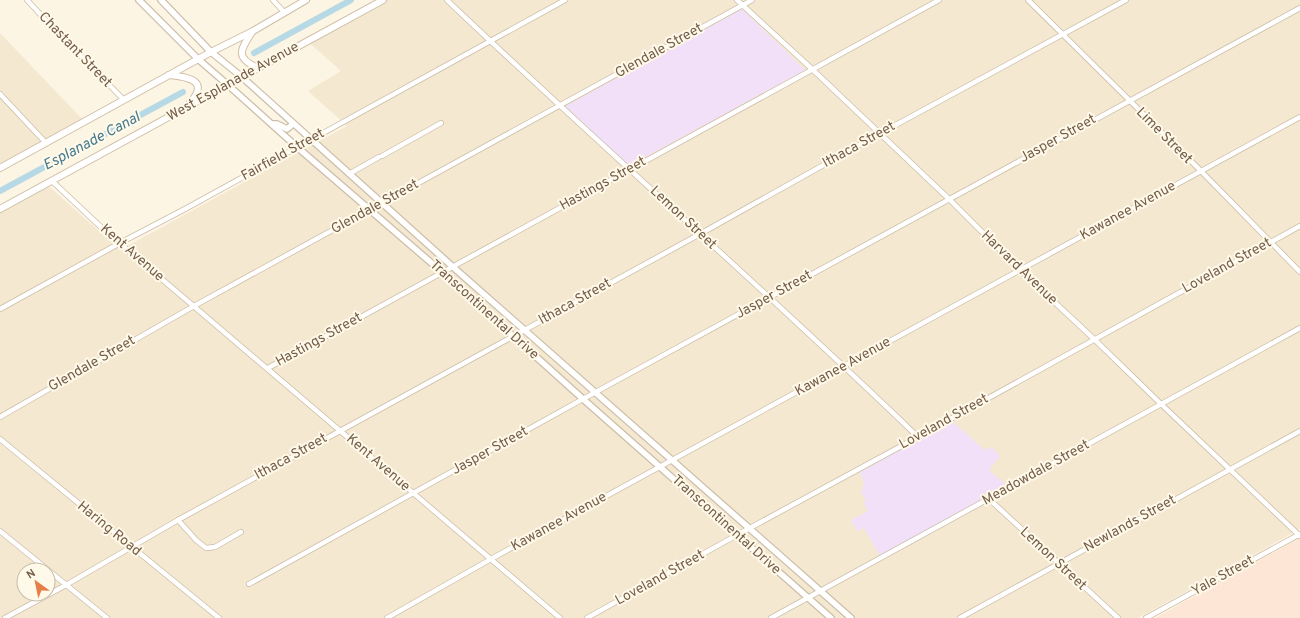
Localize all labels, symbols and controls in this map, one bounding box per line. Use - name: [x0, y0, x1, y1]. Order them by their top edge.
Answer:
- street label: Chastant Street: [35, 9, 115, 91]
- street label: Glendale Street: [612, 20, 706, 82]
- street label: West Esplanade Avenue: [164, 39, 302, 125]
- street label: Lime Street: [1132, 104, 1196, 168]
- water label: Esplanade Canal: [40, 108, 145, 176]
- street label: Jasper Street: [1017, 111, 1099, 167]
- street label: Ithaca Street: [820, 118, 898, 172]
- street label: Fairfield Street: [238, 125, 328, 185]
- street label: Hastings Street: [557, 153, 649, 215]
- street label: Glendale Street: [328, 176, 422, 238]
- street label: Kawanee Avenue: [1077, 178, 1179, 244]
- street label: Lemon Street: [646, 183, 720, 253]
- street label: Kent Avenue: [97, 221, 167, 285]
- street label: Harvard Avenue: [977, 227, 1061, 309]
- street label: Loveland Street: [1179, 235, 1275, 297]
- street label: Transcontinental Drive: [426, 256, 542, 364]
- street label: Jasper Street: [733, 267, 815, 323]
- street label: Ithaca Street: [536, 275, 614, 329]
- street label: Hastings Street: [273, 309, 365, 371]
- street label: Glendale Street: [46, 332, 138, 396]
- street label: Kawanee Avenue: [792, 334, 894, 400]
- street label: Loveland Street: [896, 391, 992, 453]
- street label: Jasper Street: [449, 423, 531, 479]
- street label: Ithaca Street: [252, 430, 330, 484]
- street label: Kent Avenue: [343, 431, 413, 495]
- street label: Meadowdale Street: [979, 436, 1093, 510]
- street label: Transcontinental Drive: [668, 471, 784, 579]
- street label: Kawanee Avenue: [508, 489, 610, 555]
- street label: Newlands Street: [1081, 492, 1179, 556]
- street label: Haring Road: [74, 498, 144, 560]
- street label: Lemon Street: [1016, 524, 1090, 594]
- street label: Loveland Street: [612, 547, 708, 609]
- street label: Yale Street: [1189, 552, 1257, 600]
- north arrow: [16, 562, 56, 602]
- text: N: [24, 566, 38, 582]

